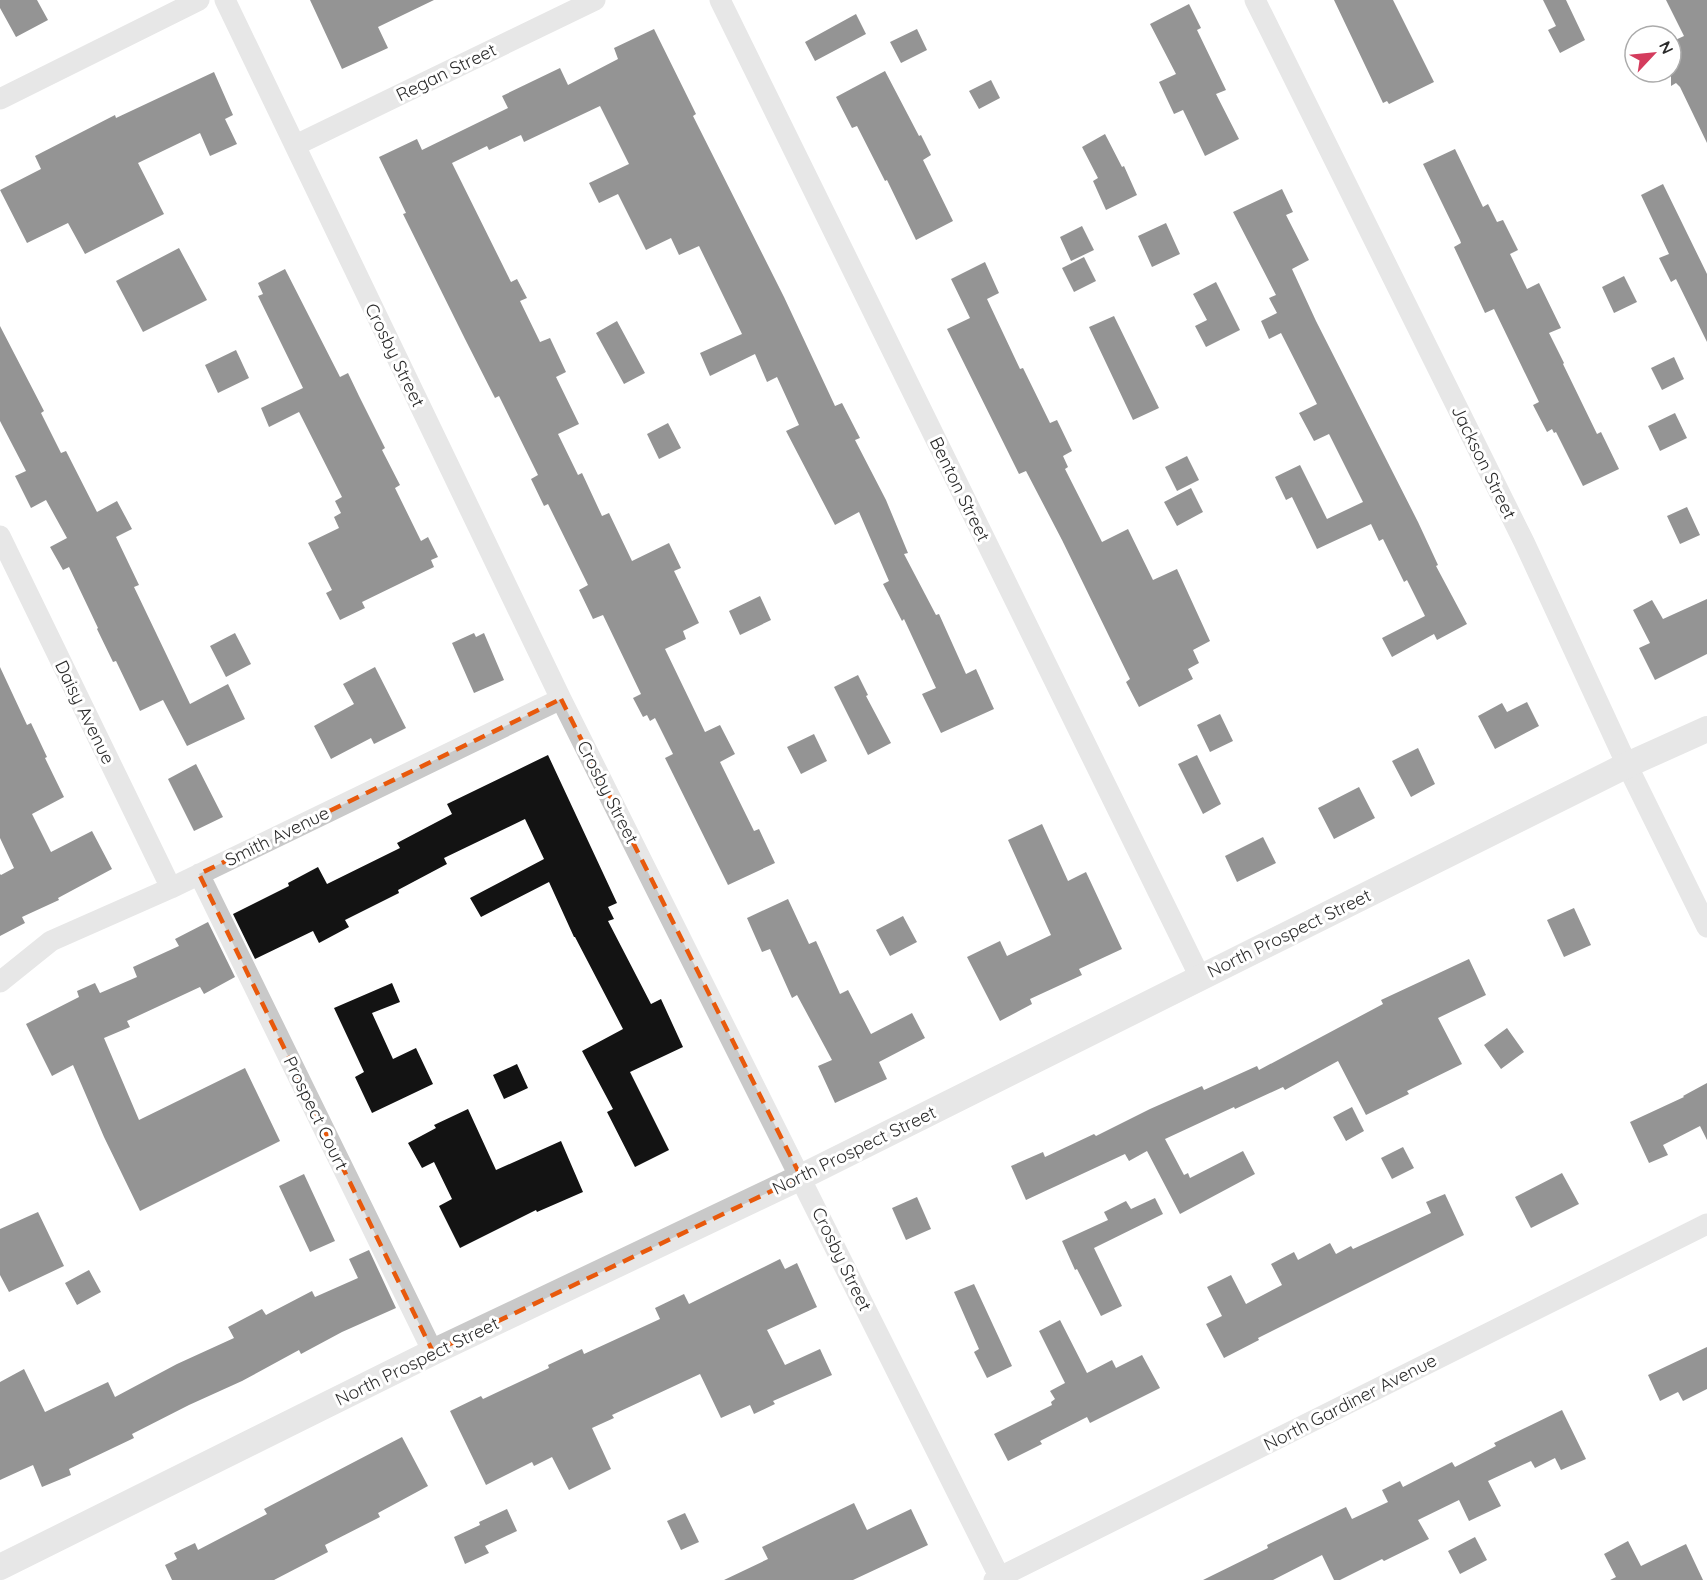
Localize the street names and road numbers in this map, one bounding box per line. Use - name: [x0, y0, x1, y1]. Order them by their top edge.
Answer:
- street label: Regan Street: [392, 38, 500, 106]
- street label: Crosby Street: [360, 299, 430, 411]
- street label: Jackson Street: [1447, 401, 1521, 523]
- street label: Benton Street: [925, 433, 995, 545]
- street label: Daisy Avenue: [50, 656, 120, 768]
- street label: Crosby Street: [572, 737, 644, 847]
- street label: Smith Avenue: [221, 801, 333, 871]
- street label: North Prospect Street: [1203, 883, 1375, 983]
- street label: Prospect Court: [279, 1052, 353, 1174]
- street label: North Prospect Street: [768, 1100, 940, 1200]
- street label: Crosby Street: [807, 1203, 877, 1315]
- street label: North Prospect Street: [331, 1311, 503, 1411]
- street label: North Gardiner Avenue: [1260, 1348, 1440, 1456]

